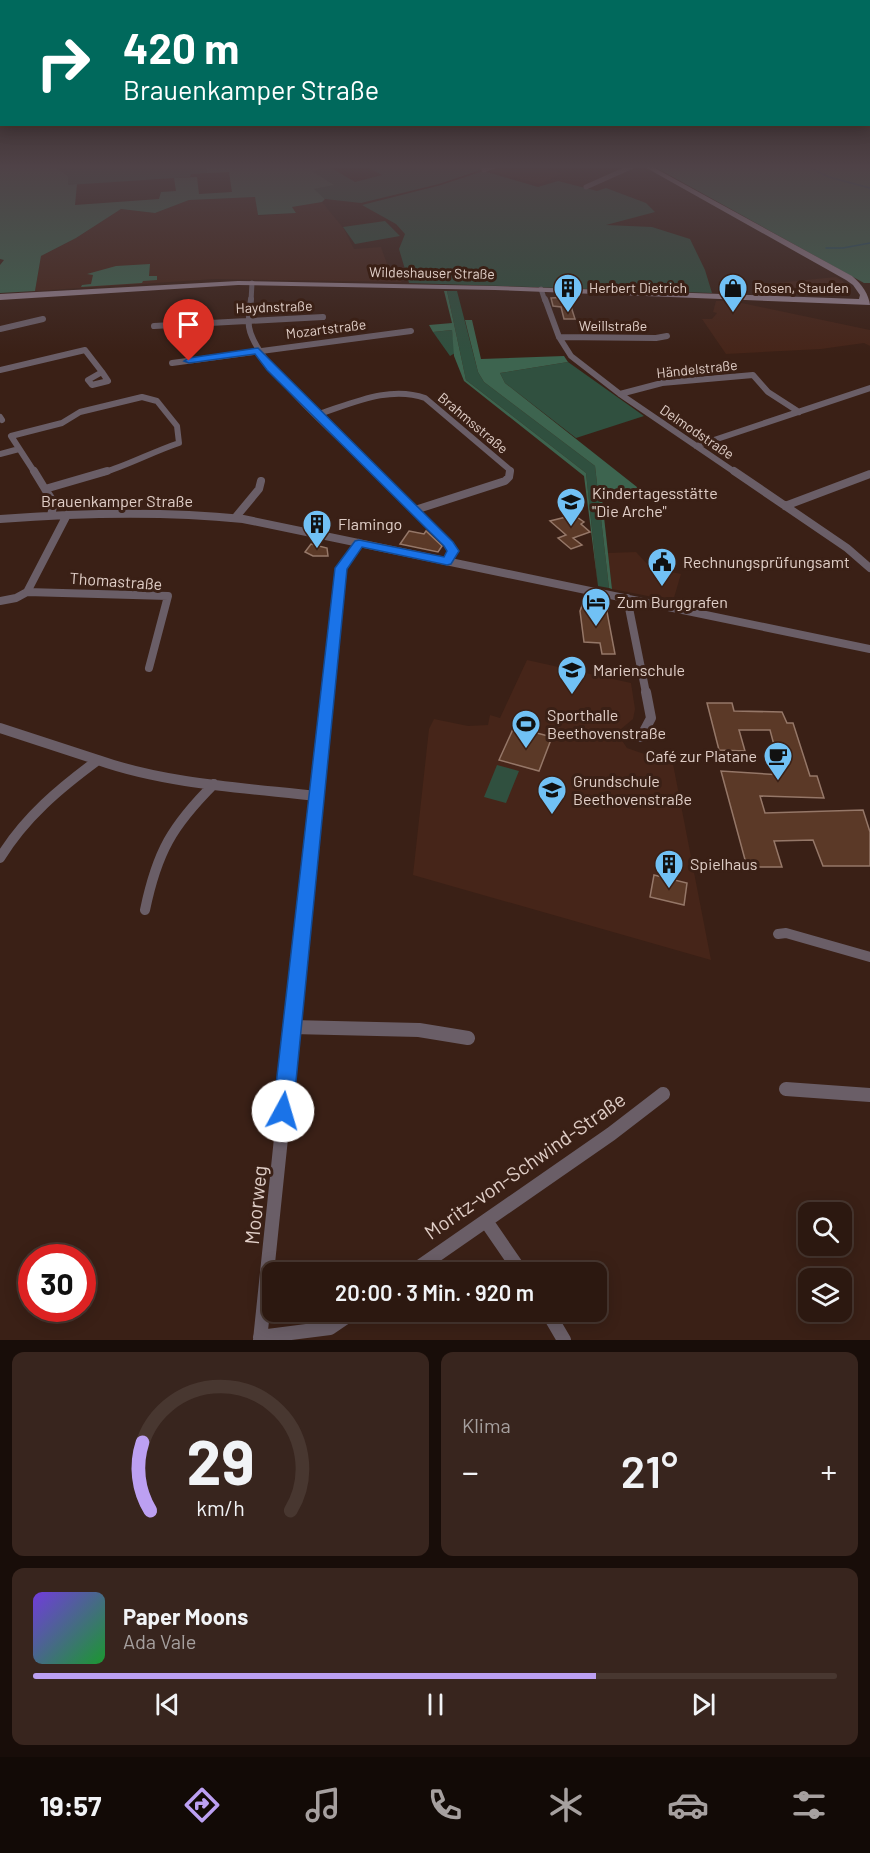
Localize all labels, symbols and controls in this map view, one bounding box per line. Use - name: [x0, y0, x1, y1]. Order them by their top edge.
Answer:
- text: 420 m: [123, 22, 239, 72]
- icon: right: [24, 24, 102, 102]
- text: Brauenkamper Straße: [123, 73, 379, 105]
- street label: Wildeshauser Straße: [369, 263, 495, 282]
- building icon: Herbert Dietrich: [552, 272, 584, 314]
- shop icon: Rosen, Stauden: [717, 272, 749, 314]
- place label: Herbert Dietrich: [589, 279, 687, 296]
- place label: Rosen, Stauden: [754, 279, 849, 296]
- street label: Haydnstraße: [235, 297, 313, 316]
- pin: [163, 299, 214, 361]
- icon: arrive: [172, 308, 205, 341]
- street label: Mozartstraße: [285, 315, 367, 342]
- street label: Weillstraße: [579, 317, 647, 334]
- street label: Händelstraße: [656, 356, 738, 381]
- street label: Brahmsstraße: [435, 388, 512, 457]
- street label: Delmodstraße: [657, 401, 737, 463]
- place label: Kindertagesstätte "Die Arche": [592, 483, 718, 520]
- school or university icon: Kindertagesstätte "Die Arche": [555, 486, 587, 528]
- street label: Brauenkamper Straße: [41, 491, 193, 510]
- building icon: Flamingo: [301, 508, 333, 550]
- place label: Flamingo: [338, 514, 402, 533]
- public building icon: Rechnungsprüfungsamt: [646, 546, 678, 588]
- place label: Rechnungsprüfungsamt: [683, 552, 850, 571]
- street label: Thomastraße: [69, 568, 163, 593]
- hotel icon: Zum Burggrafen: [580, 586, 612, 628]
- place label: Zum Burggrafen: [617, 592, 728, 611]
- school or university icon: Marienschule: [556, 654, 588, 696]
- place label: Marienschule: [593, 660, 685, 679]
- place label: Sporthalle Beethovenstraße: [547, 705, 666, 742]
- sports icon: Sporthalle Beethovenstraße: [510, 708, 542, 750]
- cafe icon: Café zur Platane: [762, 740, 794, 782]
- place label: Café zur Platane: [646, 746, 757, 765]
- place label: Grundschule Beethovenstraße: [573, 771, 692, 808]
- school or university icon: Grundschule Beethovenstraße: [536, 774, 568, 816]
- building icon: Spielhaus: [653, 848, 685, 890]
- place label: Spielhaus: [690, 854, 758, 873]
- position arrow: [251, 1079, 315, 1143]
- street label: Moritz-von-Schwind-Straße: [419, 1087, 629, 1244]
- street label: Moorweg: [239, 1164, 271, 1246]
- map controls: [798, 1202, 852, 1322]
- button: search: [798, 1202, 852, 1256]
- speed limit sign: 30: [18, 1244, 96, 1322]
- button: layers: [798, 1268, 852, 1322]
- text: 20:00 · 3 Min. · 920 m: [335, 1279, 534, 1305]
- text: Klima: [462, 1413, 511, 1437]
- text: 29: [186, 1423, 255, 1497]
- text: 21°: [621, 1443, 678, 1497]
- text: −: [462, 1451, 479, 1491]
- text: +: [820, 1451, 837, 1491]
- text: km/h: [196, 1495, 245, 1520]
- text: Paper Moons: [123, 1603, 248, 1629]
- text: Ada Vale: [123, 1629, 196, 1653]
- icon: previous: [151, 1688, 184, 1721]
- icon: pause: [419, 1688, 452, 1721]
- icon: next: [687, 1688, 720, 1721]
- icon: directions: [181, 1784, 223, 1826]
- icon: music: [302, 1784, 344, 1826]
- icon: phone: [424, 1784, 466, 1826]
- icon: climate: [545, 1784, 587, 1826]
- icon: car: [667, 1784, 709, 1826]
- icon: filters: [788, 1784, 830, 1826]
- text: 19:57: [40, 1789, 101, 1821]

